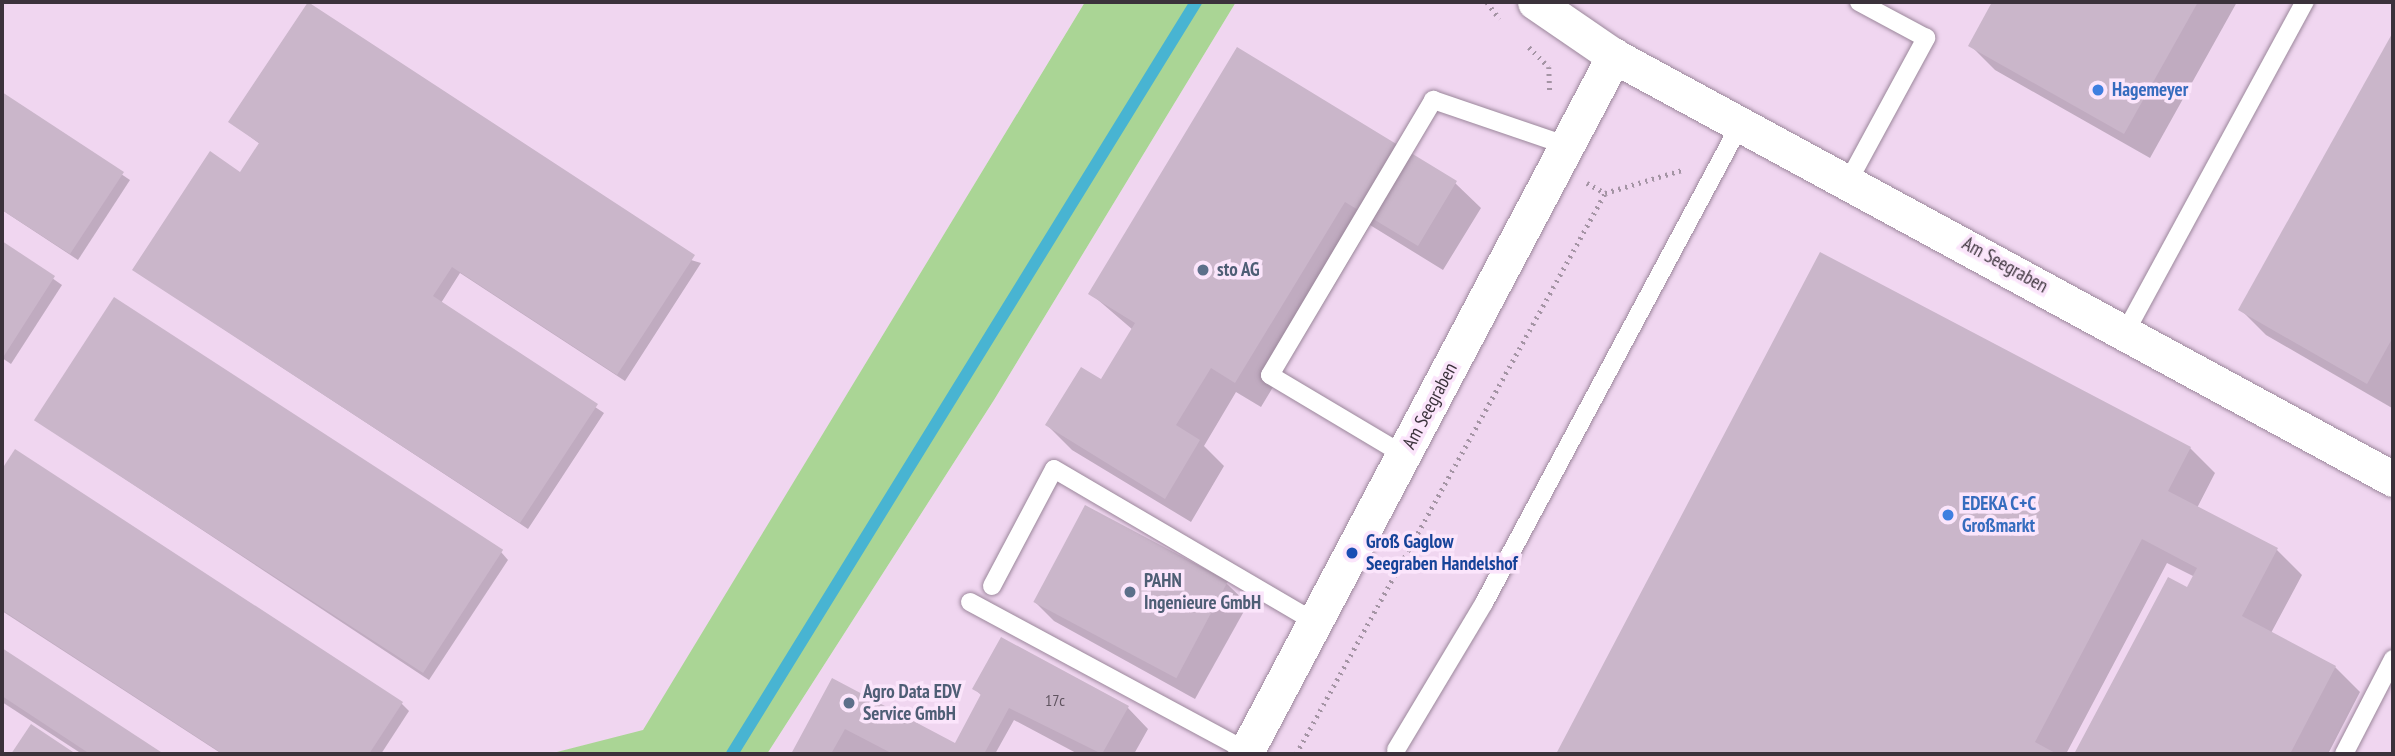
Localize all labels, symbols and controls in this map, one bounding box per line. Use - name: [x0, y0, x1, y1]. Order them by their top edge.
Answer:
- place label: Hagemeyer: [2112, 79, 2188, 101]
- marker: Hagemeyer: [2090, 82, 2106, 98]
- street label: Am Seegraben: [1958, 232, 2052, 298]
- place label: sto AG: [1217, 259, 1260, 281]
- marker: sto AG: [1195, 262, 1211, 278]
- street label: Am Seegraben: [1398, 359, 1462, 453]
- place label: EDEKA C+C Großmarkt: [1962, 493, 2037, 537]
- marker: EDEKA C+C Großmarkt: [1940, 507, 1956, 523]
- place label: Groß Gaglow Seegraben Handelshof: [1366, 531, 1518, 575]
- marker: Groß Gaglow Seegraben Handelshof: [1344, 545, 1360, 561]
- place label: PAHN Ingenieure GmbH: [1144, 570, 1261, 614]
- marker: PAHN Ingenieure GmbH: [1122, 584, 1138, 600]
- place label: Agro Data EDV Service GmbH: [863, 681, 961, 725]
- house number: 17c: [1045, 690, 1065, 710]
- marker: Agro Data EDV Service GmbH: [841, 695, 857, 711]

